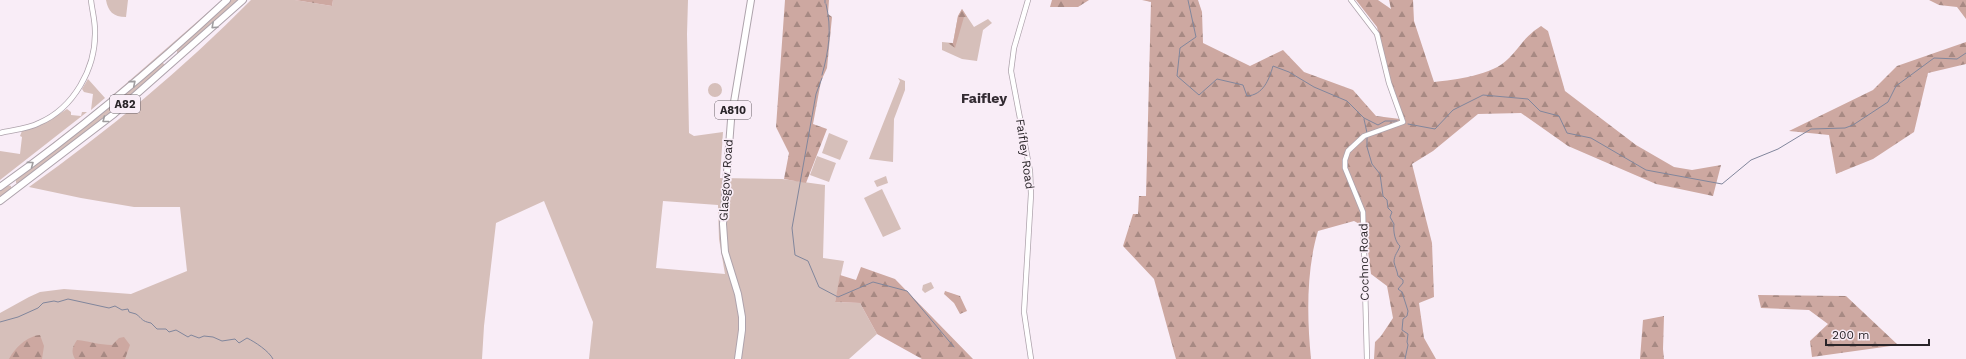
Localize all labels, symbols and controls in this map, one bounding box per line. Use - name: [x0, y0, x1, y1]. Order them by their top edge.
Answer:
- one-way arrow: [211, 22, 219, 29]
- one-way arrow: [128, 80, 136, 87]
- district label: Faifley: [961, 90, 1007, 106]
- road number: A82: [110, 95, 140, 113]
- road number: A810: [715, 101, 751, 119]
- one-way arrow: [103, 116, 110, 123]
- street label: Faifley Road: [1013, 118, 1037, 190]
- street label: Glasgow Road: [716, 139, 736, 221]
- one-way arrow: [27, 162, 34, 169]
- street label: Cochno Road: [1356, 223, 1372, 301]
- scale bar: [1826, 321, 1929, 347]
- text: 200 m: [1832, 328, 1869, 342]

